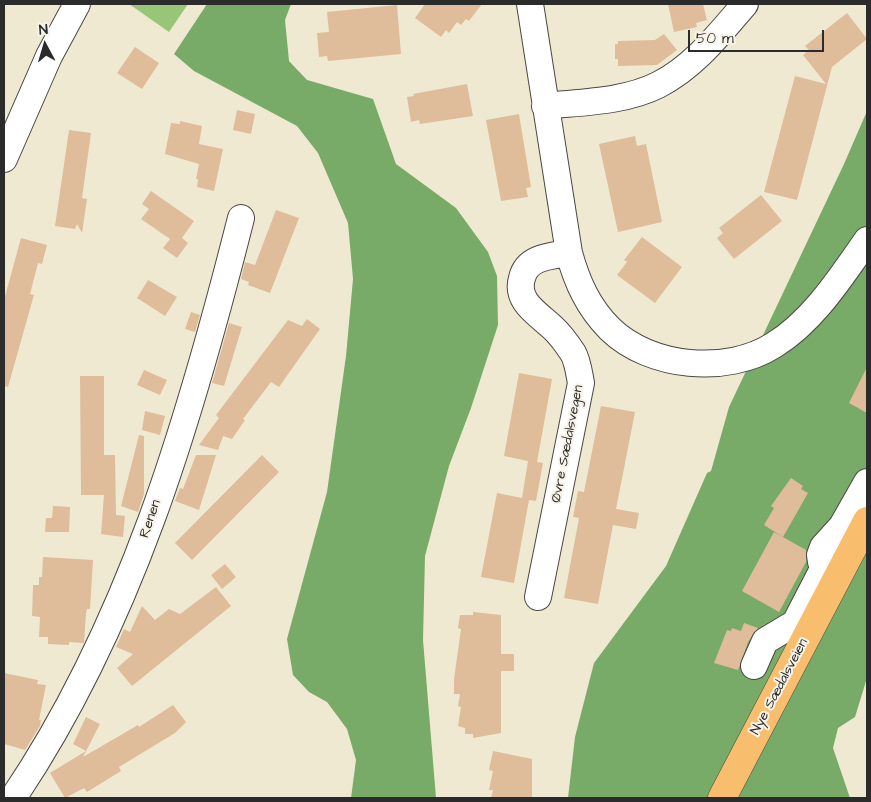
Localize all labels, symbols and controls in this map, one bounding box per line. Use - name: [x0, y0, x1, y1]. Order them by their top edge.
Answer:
- north arrow: [20, 20, 70, 70]
- text: N: [38, 20, 49, 40]
- scale bar: [691, 20, 827, 52]
- text: 50 m: [696, 28, 734, 49]
- street label: Øvre Sædalsvegen: [548, 384, 588, 504]
- street label: Renen: [137, 498, 165, 540]
- street label: Nye Sædalsveien: [748, 636, 812, 738]

